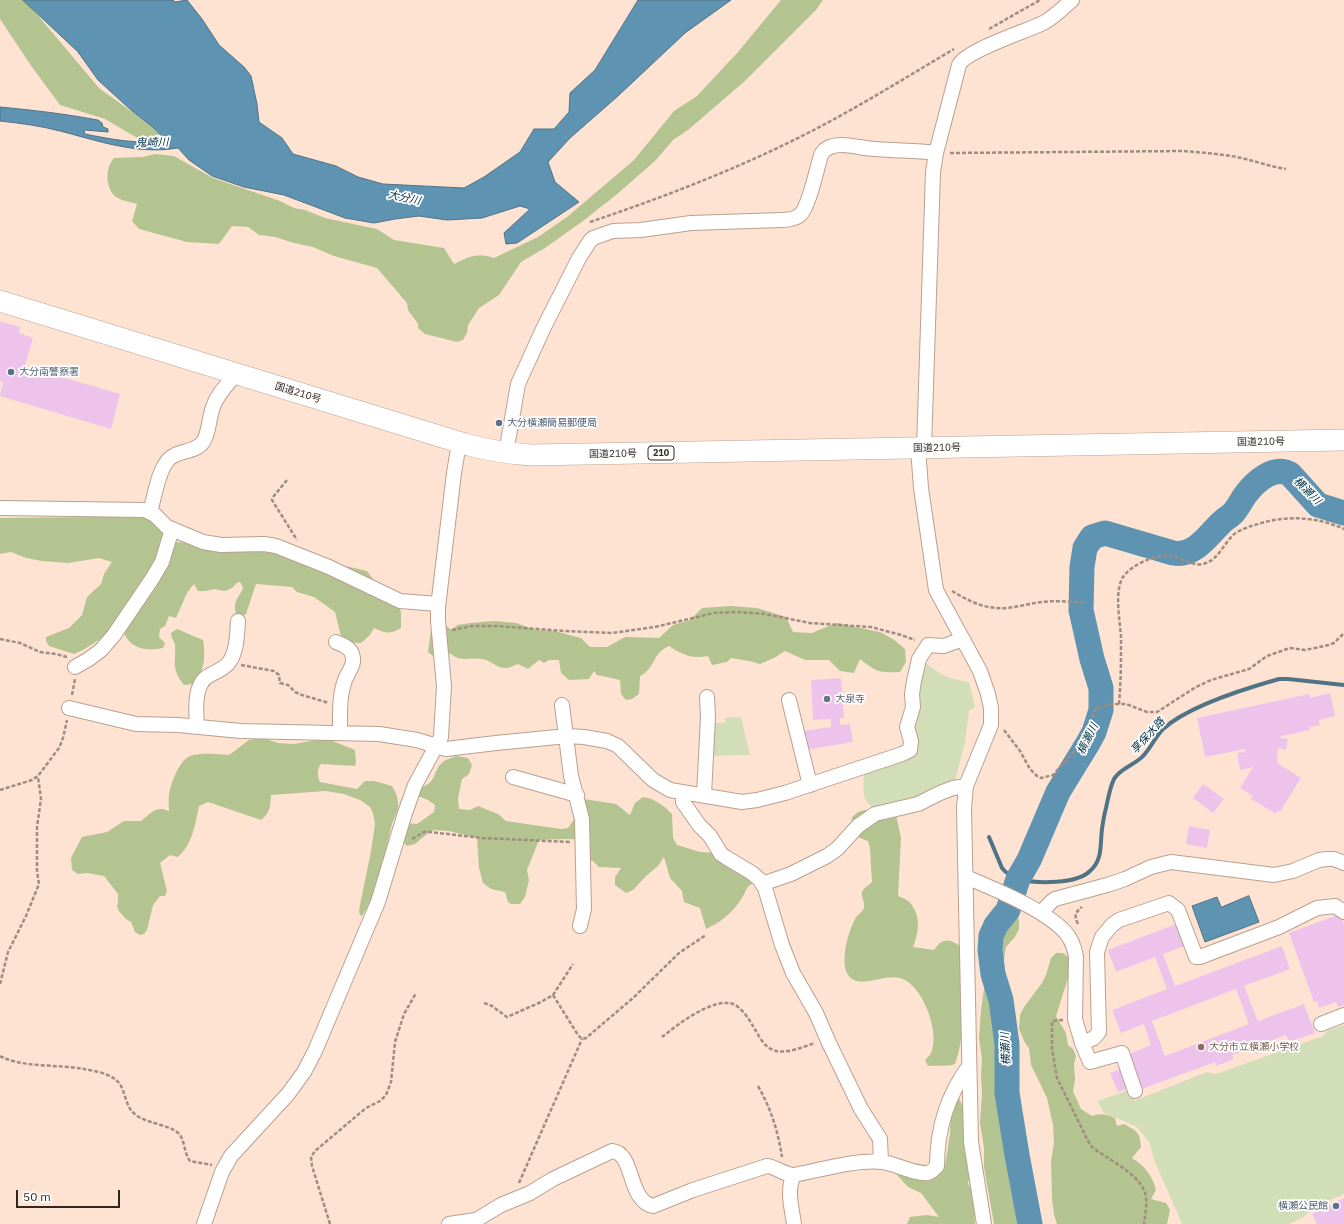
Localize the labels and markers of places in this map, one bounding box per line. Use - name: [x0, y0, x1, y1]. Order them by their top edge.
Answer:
- place label: 大分南警察署: [19, 366, 79, 378]
- marker: 大分南警察署: [6, 367, 16, 377]
- place label: 大分横瀬簡易郵便局: [507, 417, 597, 429]
- marker: 大分横瀬簡易郵便局: [494, 418, 504, 428]
- place label: 大泉寺: [835, 693, 865, 705]
- marker: 大泉寺: [822, 694, 832, 704]
- place label: 大分市立横瀬小学校: [1209, 1041, 1299, 1053]
- marker: 大分市立横瀬小学校: [1196, 1042, 1206, 1052]
- place label: 横瀬公民館: [1278, 1200, 1328, 1212]
- marker: 横瀬公民館: [1331, 1201, 1341, 1211]

